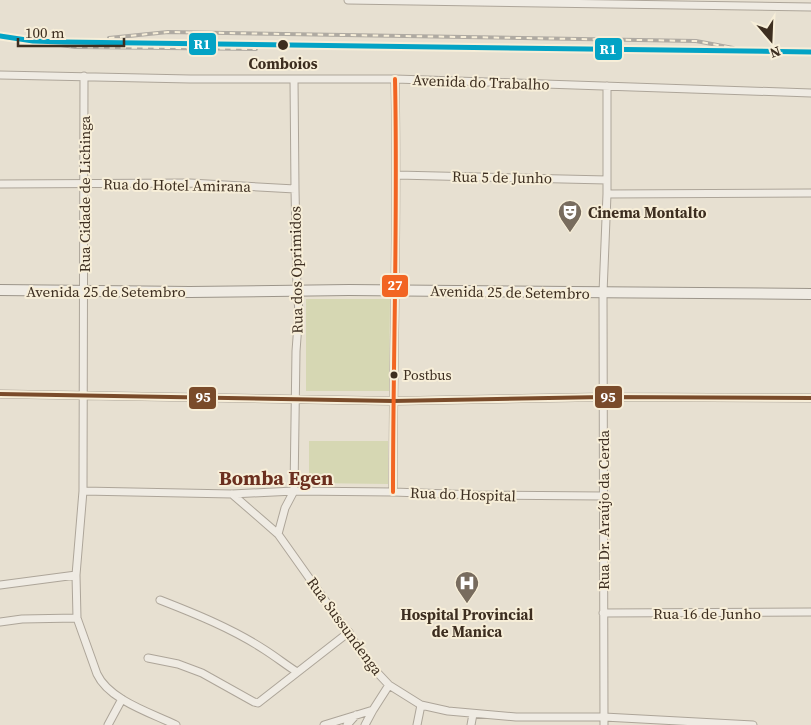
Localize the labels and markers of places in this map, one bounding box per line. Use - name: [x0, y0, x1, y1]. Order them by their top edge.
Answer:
- marker: Comboios: [276, 38, 290, 52]
- place label: Comboios: [248, 53, 318, 74]
- theatre icon: Cinema Montalto: [557, 199, 583, 233]
- place label: Cinema Montalto: [588, 202, 707, 223]
- place label: Postbus: [403, 365, 451, 385]
- marker: Postbus: [389, 370, 399, 380]
- hospital icon: Hospital Provincial de Manica: [454, 570, 480, 604]
- place label: Hospital Provincial de Manica: [401, 604, 534, 642]

